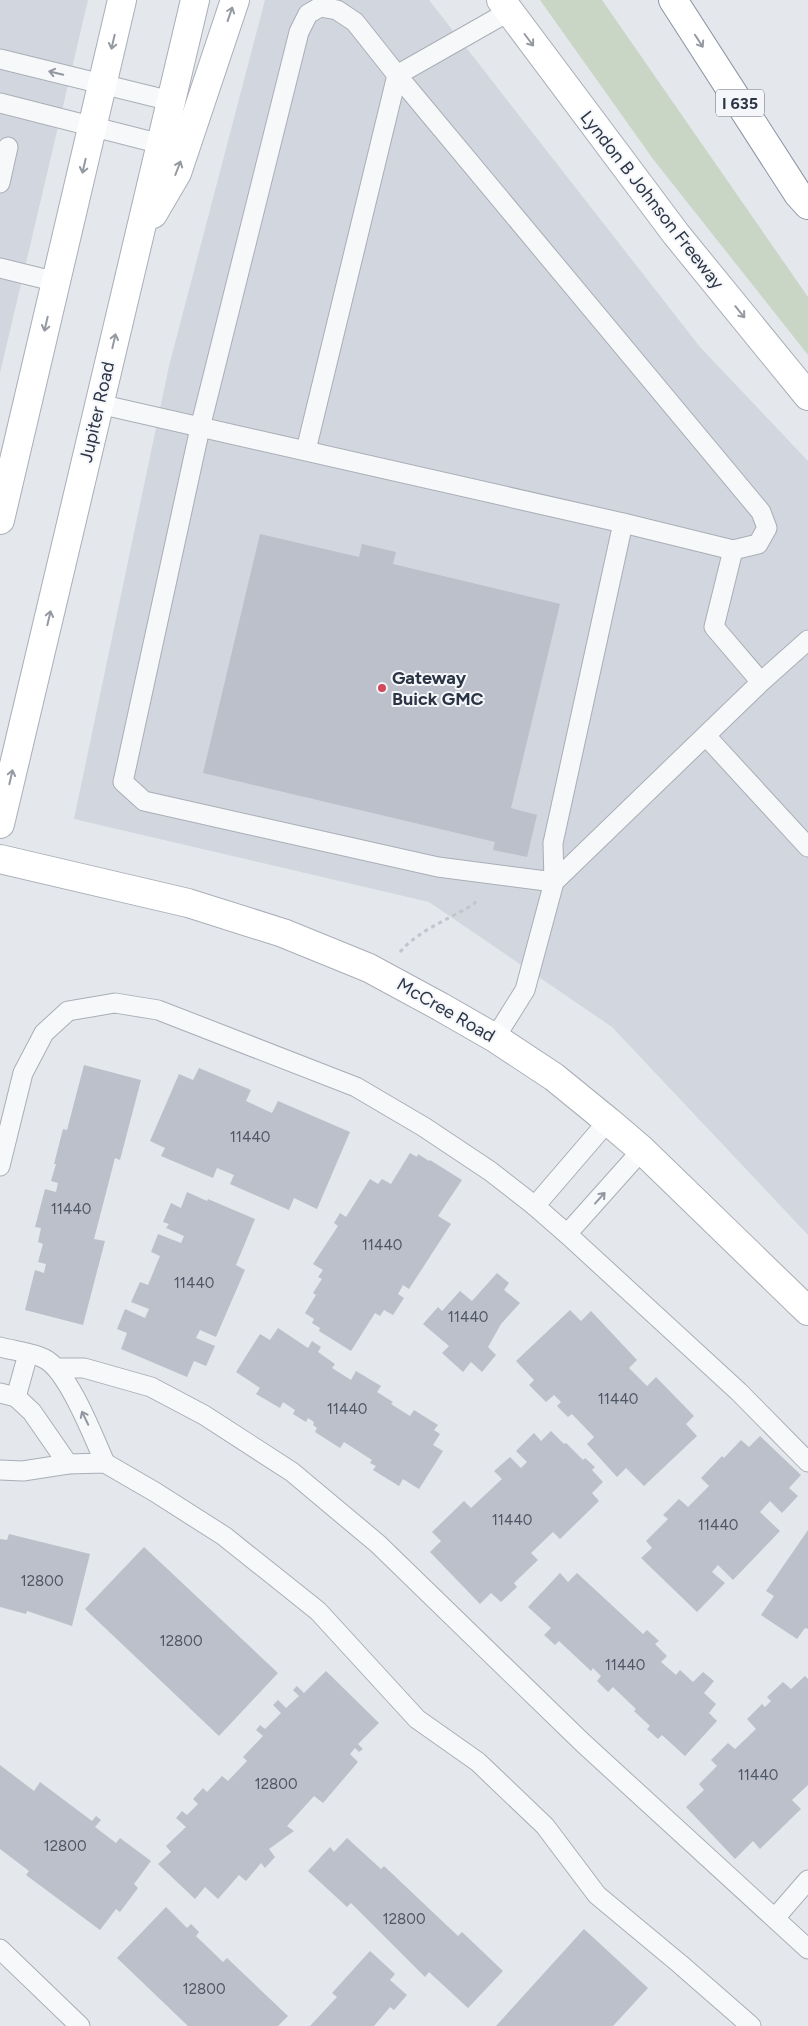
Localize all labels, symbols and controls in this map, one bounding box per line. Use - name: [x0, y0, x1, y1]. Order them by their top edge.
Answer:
- one-way arrow: [226, 6, 236, 22]
- one-way arrow: [524, 33, 535, 46]
- one-way arrow: [107, 34, 117, 50]
- one-way arrow: [694, 34, 705, 48]
- one-way arrow: [48, 67, 64, 77]
- road number: I 635: [716, 90, 764, 116]
- street label: Lyndon B Johnson Freeway: [576, 106, 729, 294]
- one-way arrow: [79, 157, 88, 173]
- one-way arrow: [174, 161, 183, 176]
- one-way arrow: [734, 305, 745, 318]
- one-way arrow: [41, 316, 51, 332]
- one-way arrow: [110, 334, 119, 350]
- street label: Jupiter Road: [75, 359, 119, 465]
- one-way arrow: [45, 611, 54, 627]
- place label: Gateway Buick GMC: [392, 667, 484, 710]
- marker: Gateway Buick GMC: [376, 682, 388, 694]
- one-way arrow: [7, 769, 16, 785]
- street label: McCree Road: [393, 973, 499, 1047]
- house number: 11440: [230, 1128, 270, 1146]
- one-way arrow: [594, 1192, 605, 1205]
- house number: 11440: [51, 1200, 91, 1218]
- house number: 11440: [362, 1236, 402, 1254]
- house number: 11440: [174, 1274, 214, 1292]
- house number: 11440: [448, 1308, 488, 1326]
- house number: 11440: [598, 1390, 638, 1408]
- house number: 11440: [327, 1400, 367, 1418]
- one-way arrow: [80, 1411, 89, 1426]
- house number: 11440: [492, 1511, 532, 1529]
- house number: 11440: [698, 1516, 738, 1534]
- house number: 12800: [20, 1572, 64, 1590]
- house number: 12800: [159, 1632, 203, 1650]
- house number: 11440: [605, 1656, 645, 1674]
- house number: 11440: [738, 1766, 778, 1784]
- house number: 12800: [254, 1775, 298, 1793]
- house number: 12800: [43, 1837, 87, 1855]
- house number: 12800: [382, 1910, 426, 1928]
- house number: 12800: [182, 1980, 226, 1998]

